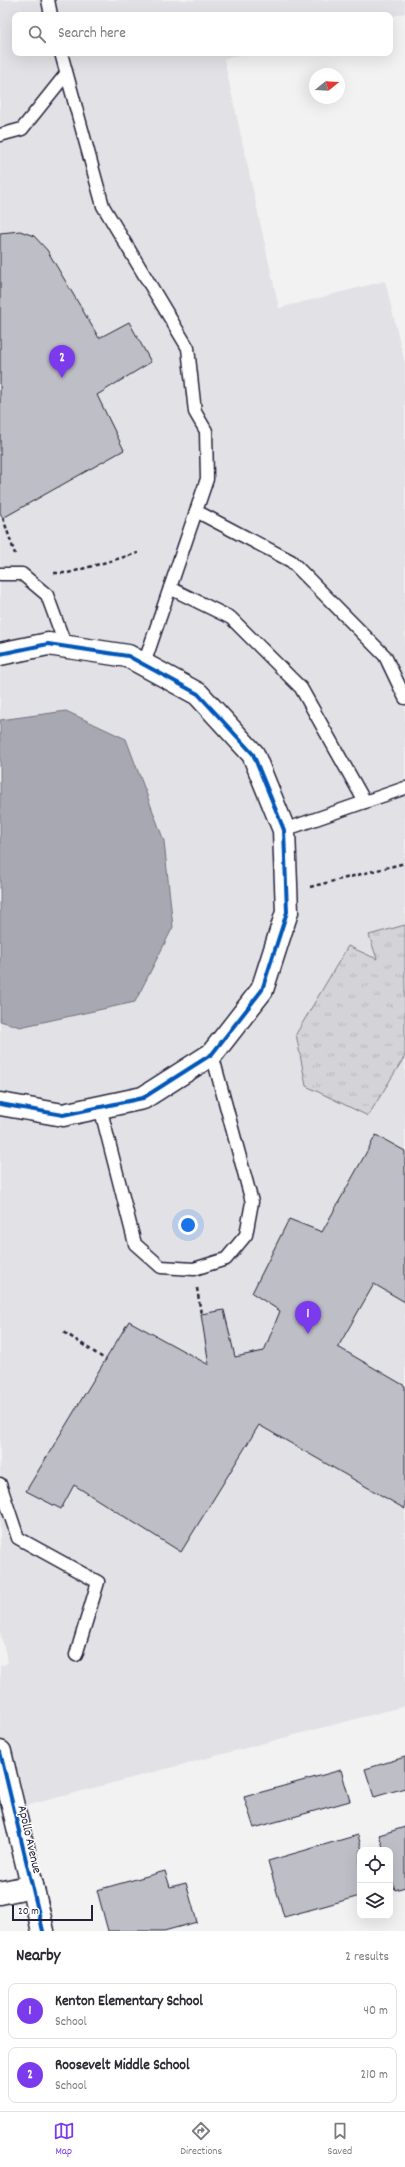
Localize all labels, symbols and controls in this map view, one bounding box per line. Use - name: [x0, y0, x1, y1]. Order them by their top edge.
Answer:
- search box: [12, 12, 393, 56]
- icon: search: [26, 23, 48, 45]
- text: Search here: [58, 23, 126, 45]
- north arrow: [309, 68, 345, 104]
- pin: 2: [49, 345, 75, 378]
- your location: [178, 1215, 198, 1235]
- pin: 1: [295, 1301, 321, 1334]
- street label: Apollo Avenue: [12, 1804, 46, 1876]
- map controls: [357, 1847, 393, 1919]
- button: locate: [357, 1847, 393, 1883]
- button: layers: [357, 1883, 393, 1919]
- scale bar: [12, 1903, 93, 1922]
- text: 20 m: [18, 1904, 39, 1920]
- text: Nearby: [16, 1945, 60, 1969]
- text: 2 results: [345, 1948, 389, 1967]
- text: Kenton Elementary School: [55, 1991, 203, 2013]
- text: 1: [29, 2002, 31, 2021]
- text: 40 m: [364, 2002, 388, 2021]
- text: School: [55, 2013, 87, 2032]
- text: Roosevelt Middle School: [55, 2055, 190, 2077]
- text: 2: [27, 2066, 33, 2085]
- text: 210 m: [360, 2066, 388, 2085]
- text: School: [55, 2077, 87, 2096]
- tab: Map: [53, 2120, 75, 2160]
- tab: Directions: [180, 2120, 222, 2160]
- tab: Saved: [328, 2120, 352, 2160]

